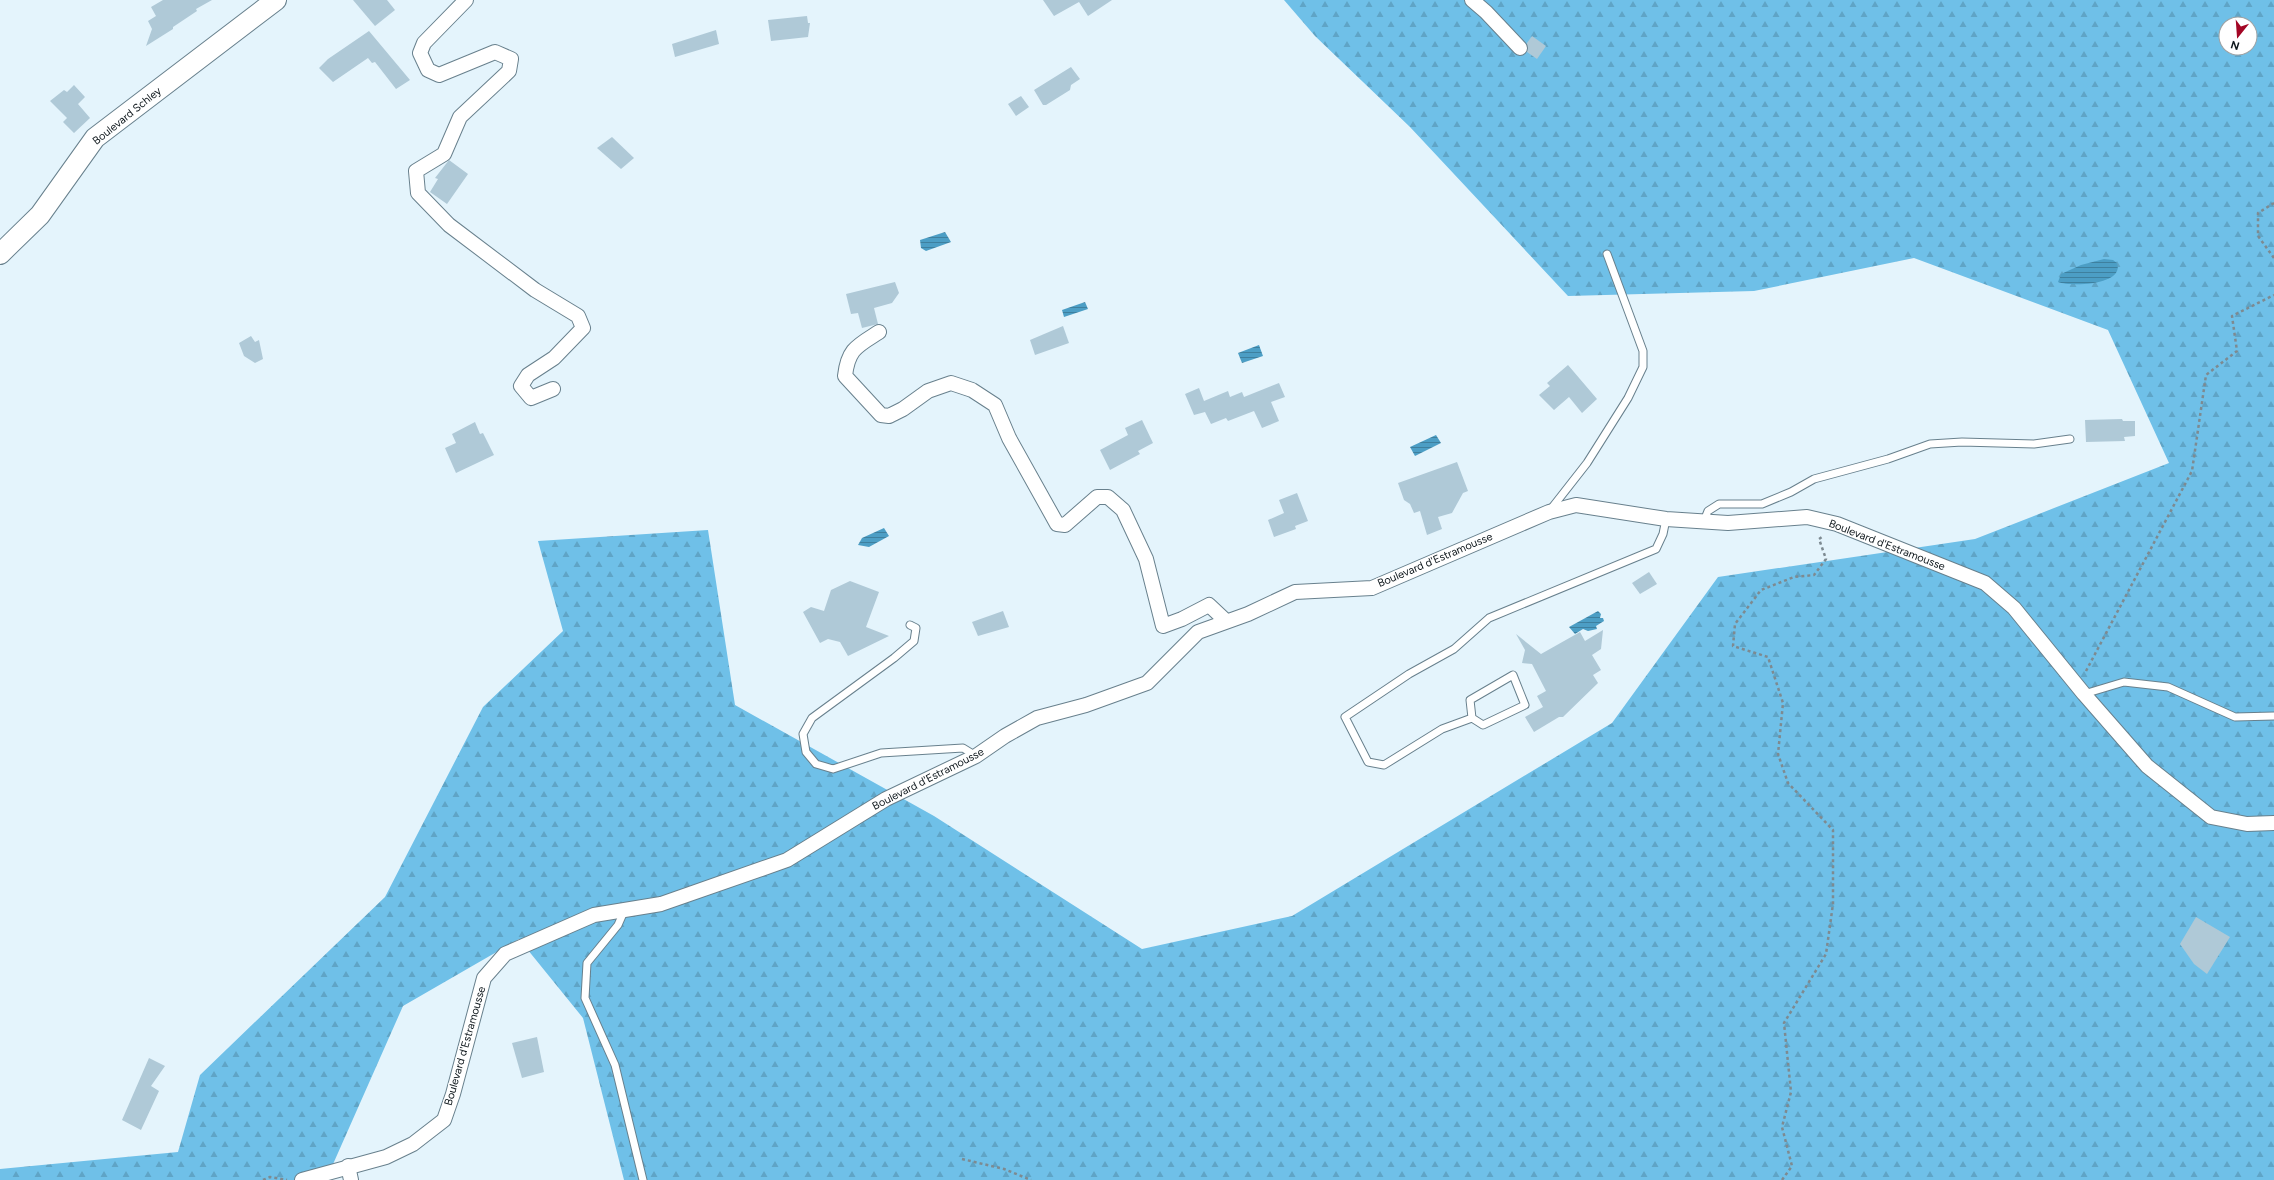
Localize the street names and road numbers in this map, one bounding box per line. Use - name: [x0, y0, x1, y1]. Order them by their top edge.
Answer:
- street label: Boulevard Schley: [90, 84, 164, 148]
- street label: Boulevard d'Estramousse: [1827, 517, 1947, 573]
- street label: Boulevard d'Estramousse: [1376, 530, 1494, 590]
- street label: Boulevard d'Estramousse: [870, 745, 986, 813]
- street label: Boulevard d'Estramousse: [442, 985, 488, 1107]

